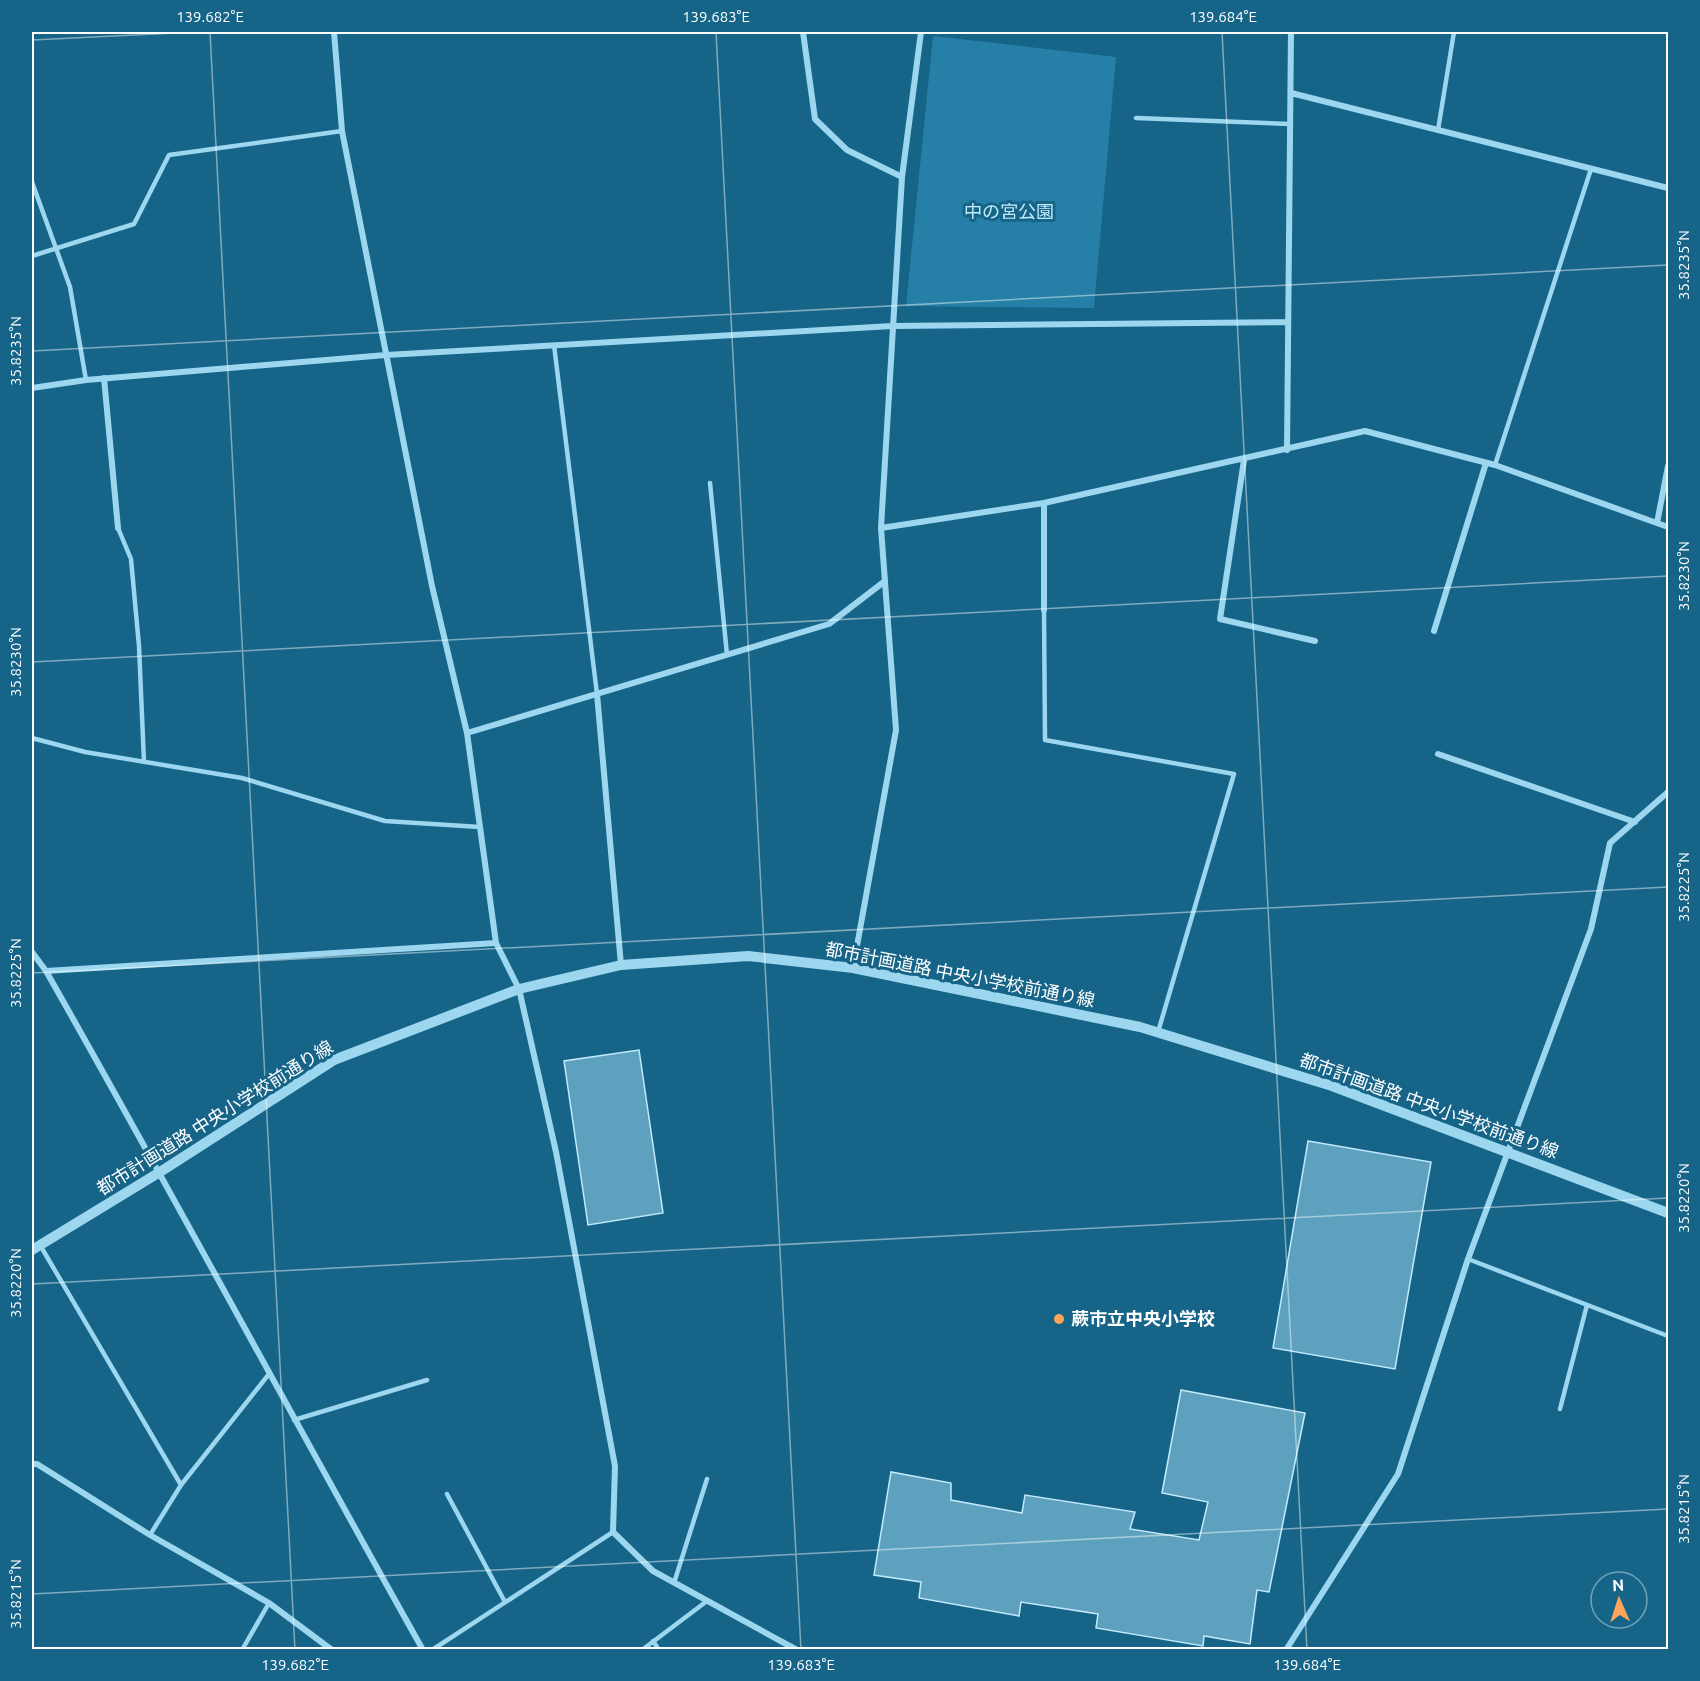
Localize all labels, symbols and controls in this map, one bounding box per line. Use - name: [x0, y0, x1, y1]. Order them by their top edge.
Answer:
- text: 139.682°E: [176, 8, 244, 25]
- text: 139.683°E: [682, 8, 750, 25]
- text: 139.684°E: [1189, 8, 1257, 25]
- park label: 中の宮公園: [964, 201, 1054, 221]
- text: 35.8235°N: [1675, 230, 1692, 300]
- text: 35.8235°N: [7, 316, 24, 386]
- text: 35.8230°N: [1675, 541, 1692, 611]
- text: 35.8230°N: [7, 627, 24, 697]
- text: 35.8225°N: [1675, 852, 1692, 922]
- text: 35.8225°N: [7, 938, 24, 1008]
- street label: 都市計画道路 中央小学校前通り線: [824, 938, 1097, 1010]
- street label: 都市計画道路 中央小学校前通り線: [93, 1036, 336, 1198]
- street label: 都市計画道路 中央小学校前通り線: [1297, 1049, 1562, 1161]
- text: 35.8220°N: [1675, 1163, 1692, 1233]
- text: 35.8220°N: [7, 1248, 24, 1318]
- place label: 蕨市立中央小学校: [1071, 1308, 1215, 1328]
- marker: 蕨市立中央小学校: [1052, 1312, 1066, 1326]
- text: 35.8215°N: [1675, 1474, 1692, 1544]
- text: 35.8215°N: [7, 1559, 24, 1629]
- north arrow: [1589, 1570, 1649, 1630]
- text: N: [1612, 1576, 1625, 1594]
- text: 139.682°E: [261, 1656, 329, 1673]
- text: 139.683°E: [767, 1656, 835, 1673]
- text: 139.684°E: [1273, 1656, 1341, 1673]

